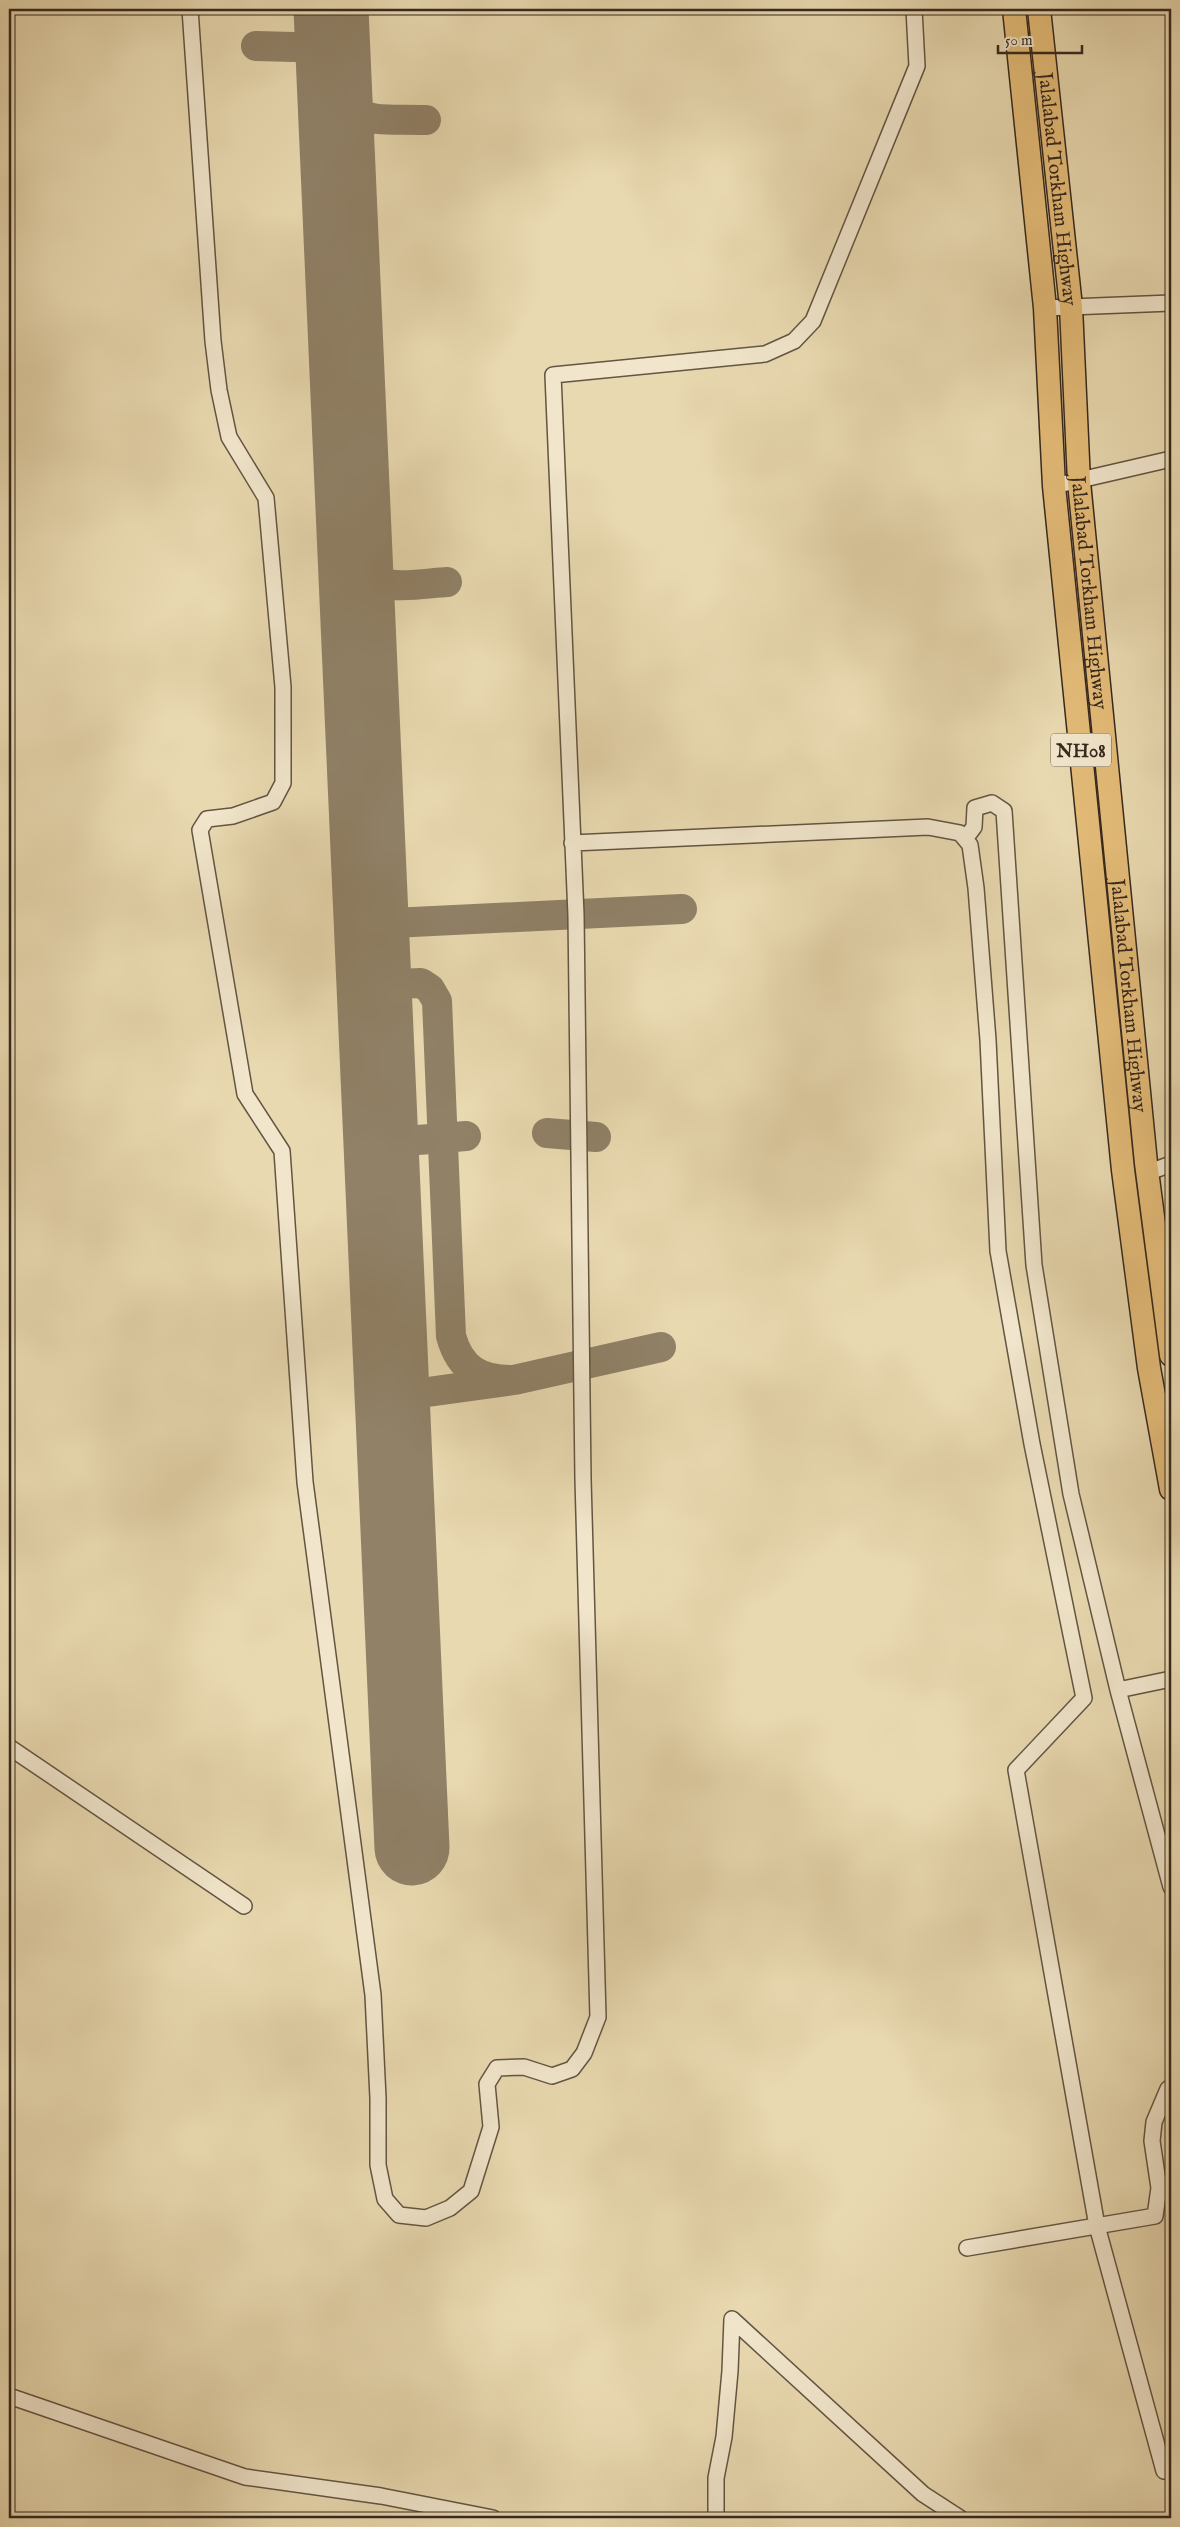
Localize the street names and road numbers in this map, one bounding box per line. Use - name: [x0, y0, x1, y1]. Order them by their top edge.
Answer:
- street label: Jalalabad Torkham Highway: [1032, 69, 1082, 307]
- street label: Jalalabad Torkham Highway: [1065, 473, 1112, 711]
- road number: NH08: [1051, 734, 1111, 766]
- street label: Jalalabad Torkham Highway: [1104, 876, 1152, 1114]

